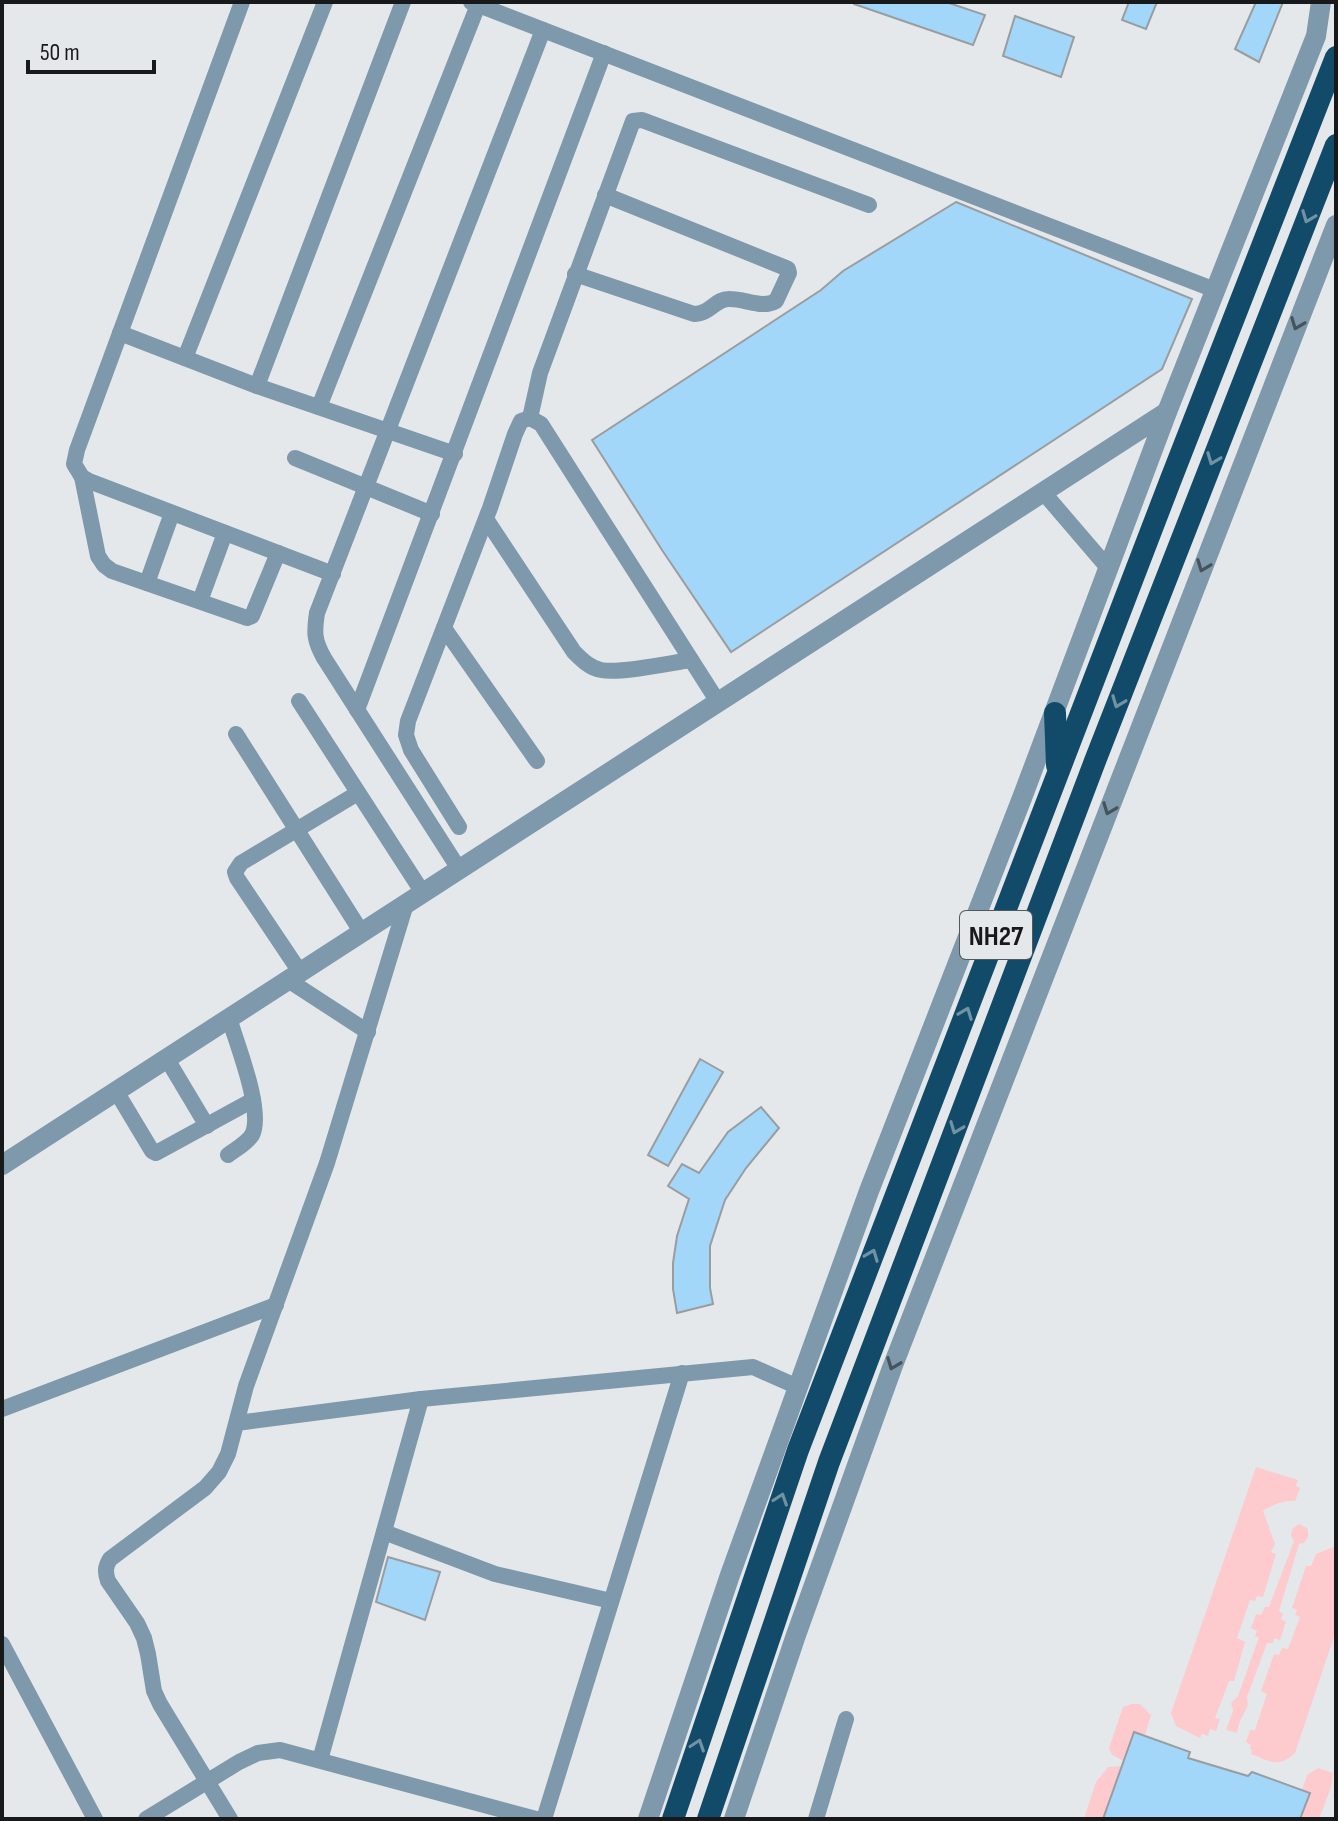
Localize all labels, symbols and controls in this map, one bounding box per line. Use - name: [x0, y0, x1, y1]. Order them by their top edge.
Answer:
- scale bar: [28, 24, 154, 74]
- text: 50 m: [40, 38, 80, 67]
- one-way arrow: [1301, 209, 1318, 223]
- one-way arrow: [1291, 316, 1307, 330]
- one-way arrow: [1206, 451, 1223, 465]
- one-way arrow: [1196, 558, 1213, 572]
- one-way arrow: [1111, 694, 1128, 708]
- one-way arrow: [1102, 801, 1119, 815]
- road number: NH27: [960, 911, 1032, 959]
- one-way arrow: [956, 1007, 973, 1021]
- one-way arrow: [949, 1120, 966, 1134]
- one-way arrow: [862, 1249, 879, 1263]
- one-way arrow: [886, 1356, 903, 1370]
- one-way arrow: [772, 1493, 788, 1507]
- one-way arrow: [688, 1739, 704, 1753]

